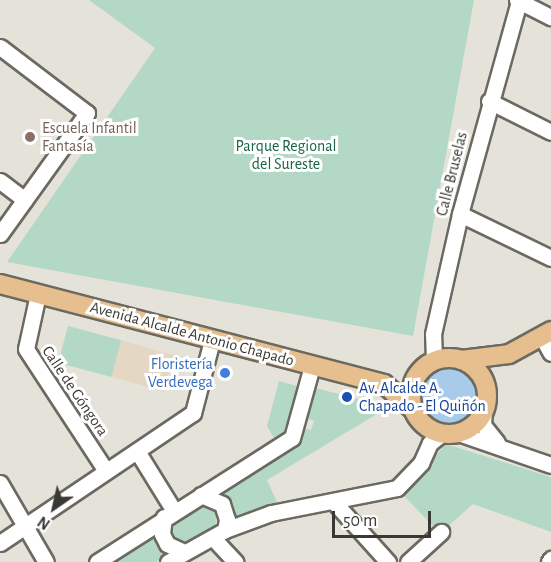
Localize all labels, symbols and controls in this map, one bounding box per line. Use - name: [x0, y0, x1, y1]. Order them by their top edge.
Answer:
- place label: Escuela Infantil Fantasía: [42, 118, 137, 156]
- marker: Escuela Infantil Fantasía: [23, 130, 37, 144]
- street label: Calle Bruselas: [432, 130, 472, 218]
- park label: Parque Regional del Sureste: [235, 136, 337, 174]
- street label: Avenida Alcalde Antonio Chapado: [88, 297, 296, 371]
- street label: Calle de Góngora: [38, 342, 112, 440]
- place label: Floristería Verdevega: [148, 354, 213, 392]
- marker: Floristería Verdevega: [218, 366, 232, 380]
- place label: Av. Alcalde A. Chapado - El Quiñón: [359, 378, 486, 416]
- marker: Av. Alcalde A. Chapado - El Quiñón: [340, 390, 354, 404]
- north arrow: [24, 478, 84, 538]
- scale bar: [335, 499, 434, 537]
- text: 50 m: [343, 512, 377, 530]
- text: N: [35, 513, 53, 533]

